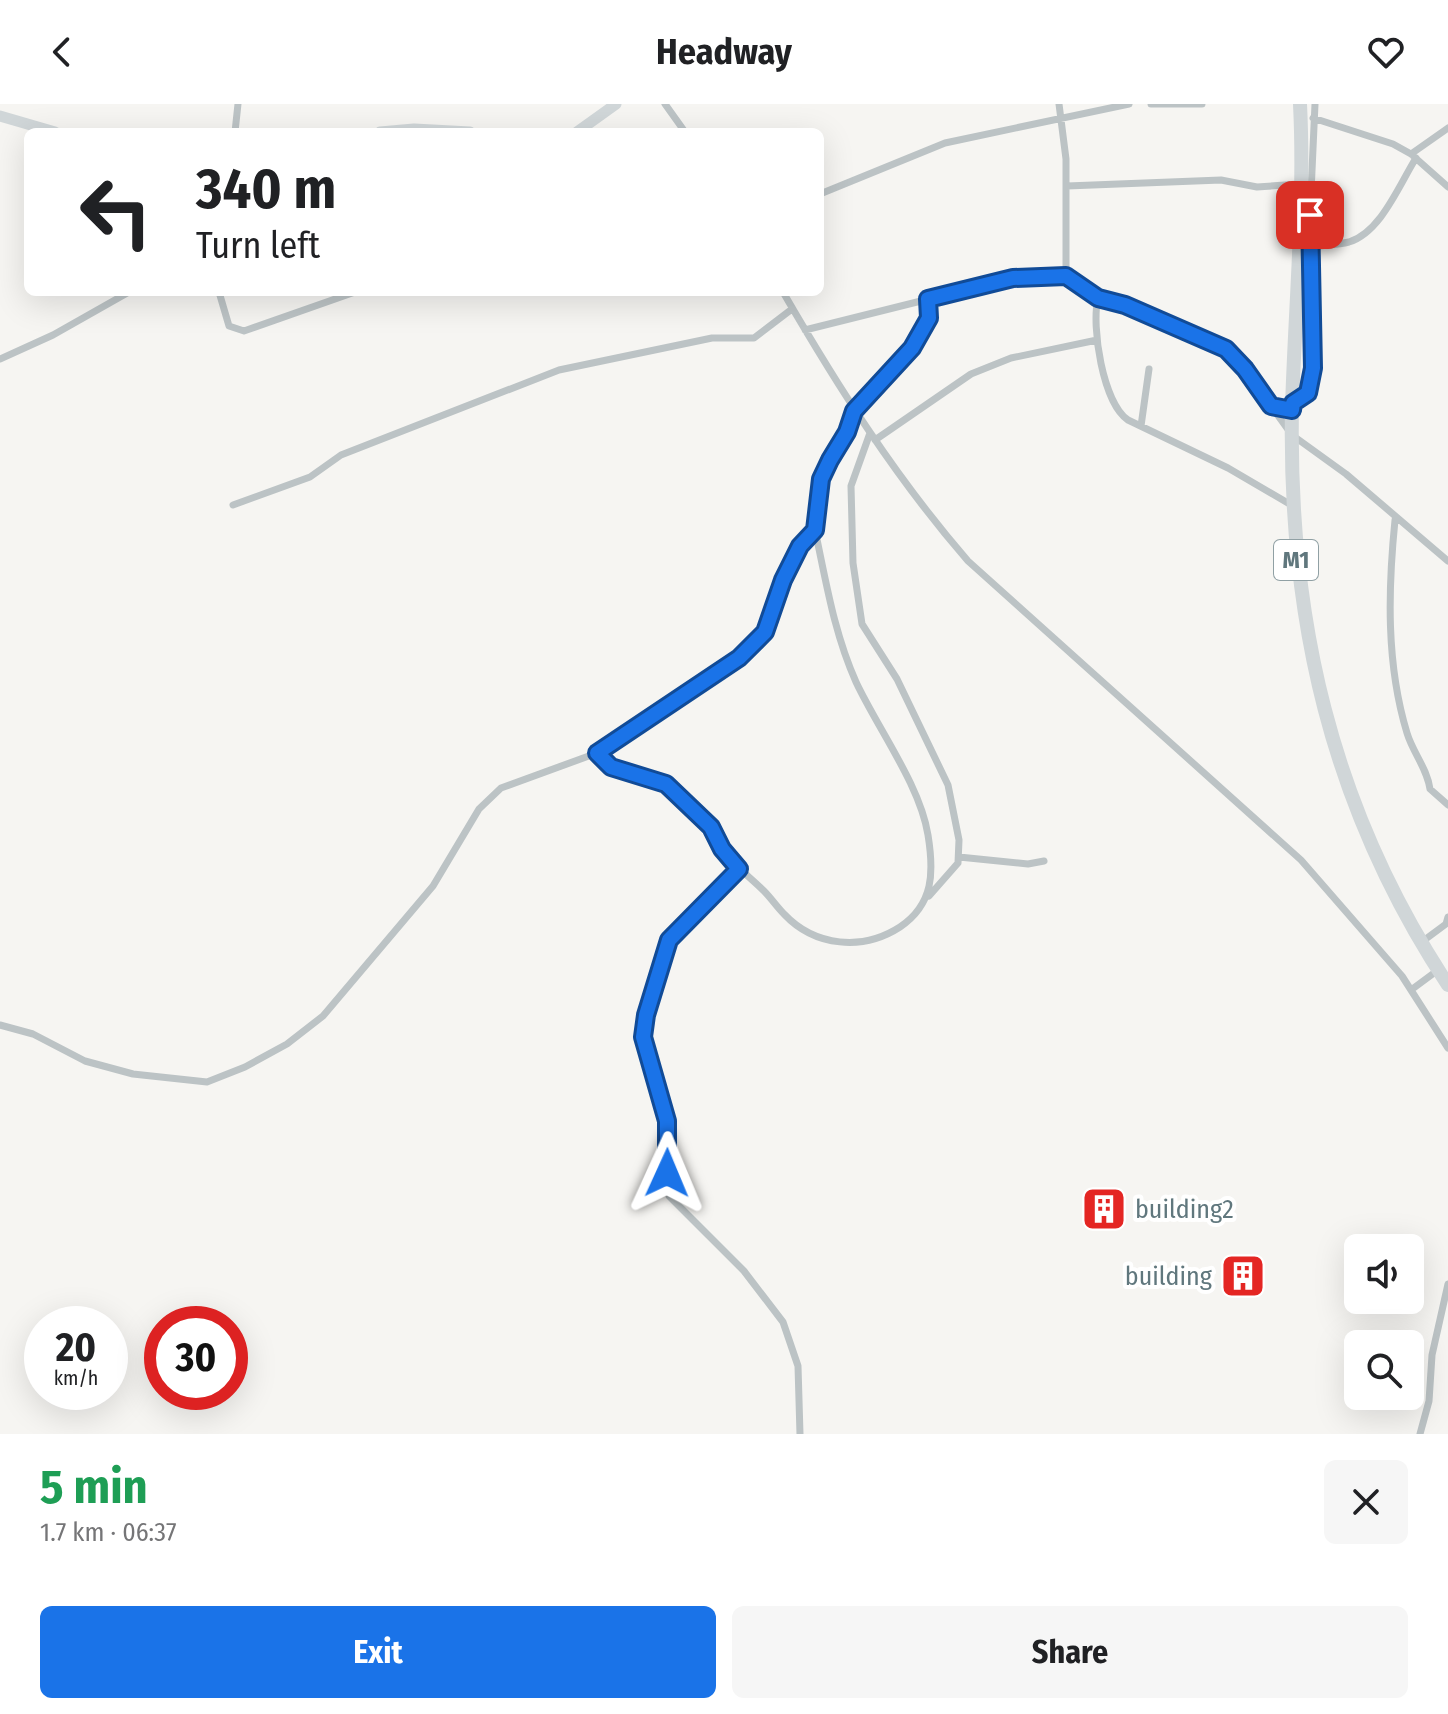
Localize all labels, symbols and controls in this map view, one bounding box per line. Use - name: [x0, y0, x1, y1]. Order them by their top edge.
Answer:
- icon: back: [40, 30, 84, 74]
- text: Headway: [656, 30, 792, 74]
- icon: heart: [1364, 30, 1408, 74]
- text: 340 m: [196, 156, 336, 223]
- icon: left: [64, 160, 168, 264]
- pin: [1276, 181, 1344, 249]
- icon: arrive: [1288, 193, 1332, 237]
- text: Turn left: [196, 224, 320, 268]
- road number: M1: [1274, 540, 1318, 580]
- position arrow: [625, 1131, 709, 1215]
- building icon: building2: [1080, 1185, 1128, 1233]
- place label: building2: [1135, 1194, 1234, 1225]
- map controls: [1344, 1234, 1424, 1410]
- button: sound: [1344, 1234, 1424, 1314]
- building icon: building: [1219, 1252, 1267, 1300]
- place label: building: [1125, 1261, 1213, 1292]
- speed limit sign: 30: [144, 1306, 248, 1410]
- text: 20: [56, 1324, 96, 1372]
- button: search: [1344, 1330, 1424, 1410]
- text: km/h: [54, 1366, 98, 1390]
- text: 5 min: [40, 1458, 148, 1516]
- button: close: [1324, 1460, 1408, 1544]
- text: 1.7 km · 06:37: [40, 1517, 176, 1548]
- button: Exit: [40, 1606, 716, 1698]
- button: Share: [732, 1606, 1408, 1698]

